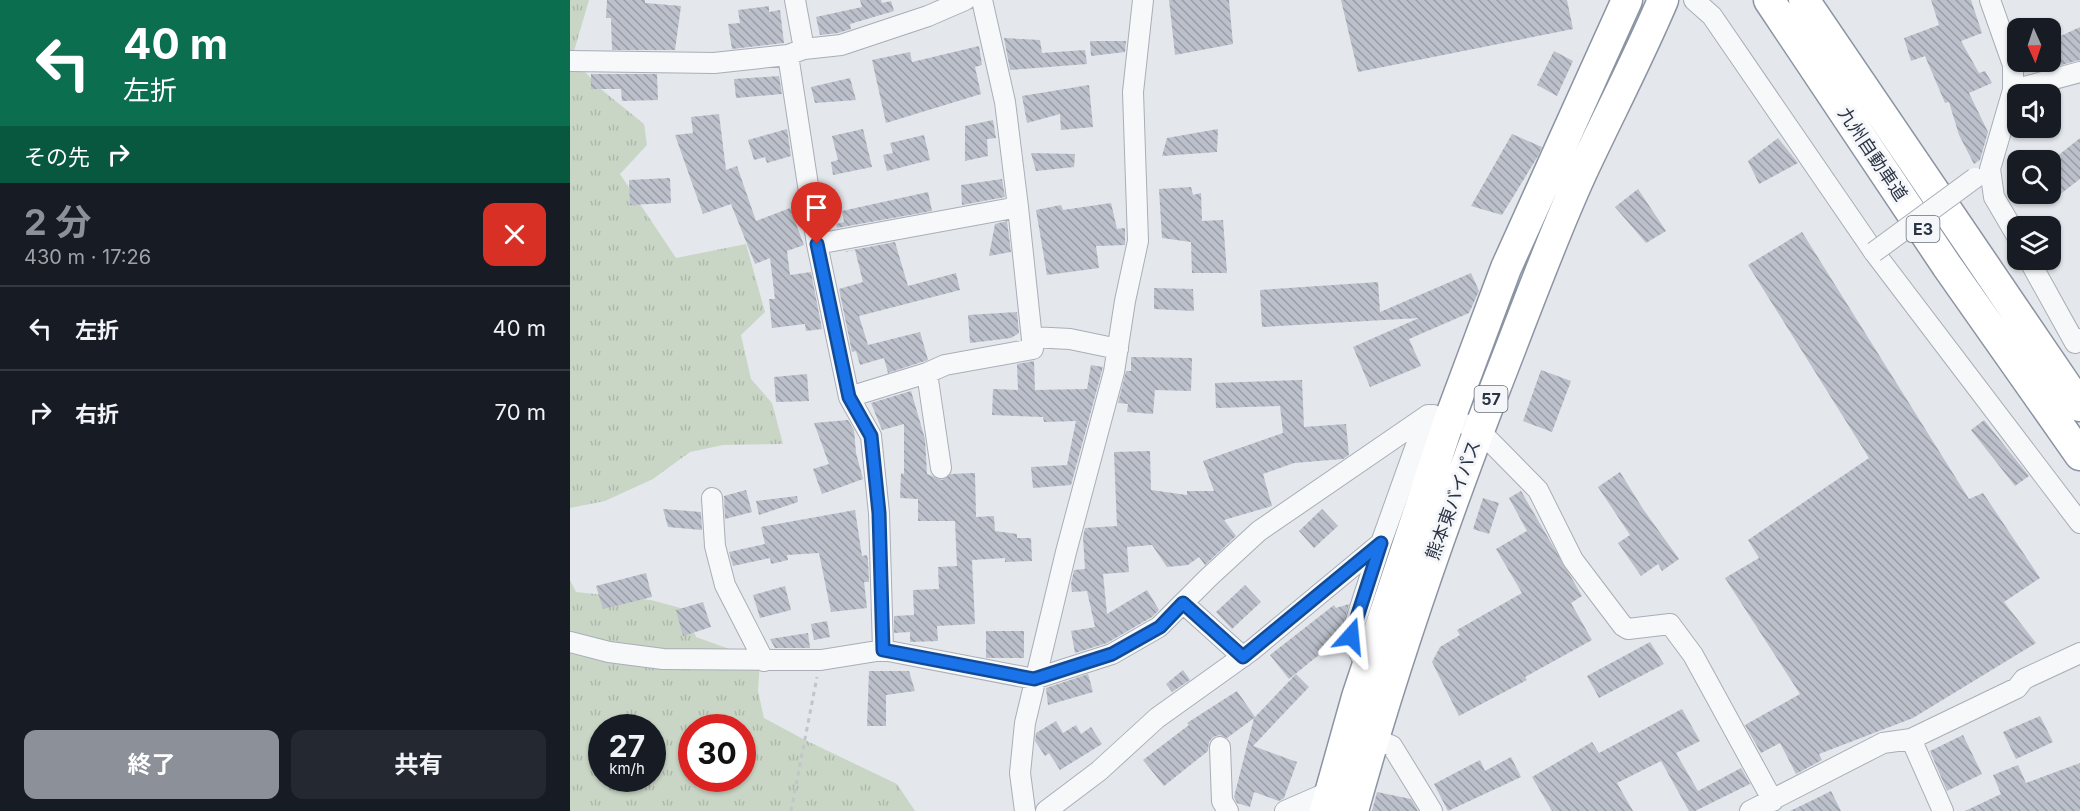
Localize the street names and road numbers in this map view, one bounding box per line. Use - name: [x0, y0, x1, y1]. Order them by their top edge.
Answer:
- street label: 九州自動車道: [1834, 103, 1912, 205]
- road number: E3: [1906, 216, 1940, 242]
- road number: 57: [1474, 386, 1508, 412]
- street label: 熊本東バイパス: [1422, 437, 1484, 563]

